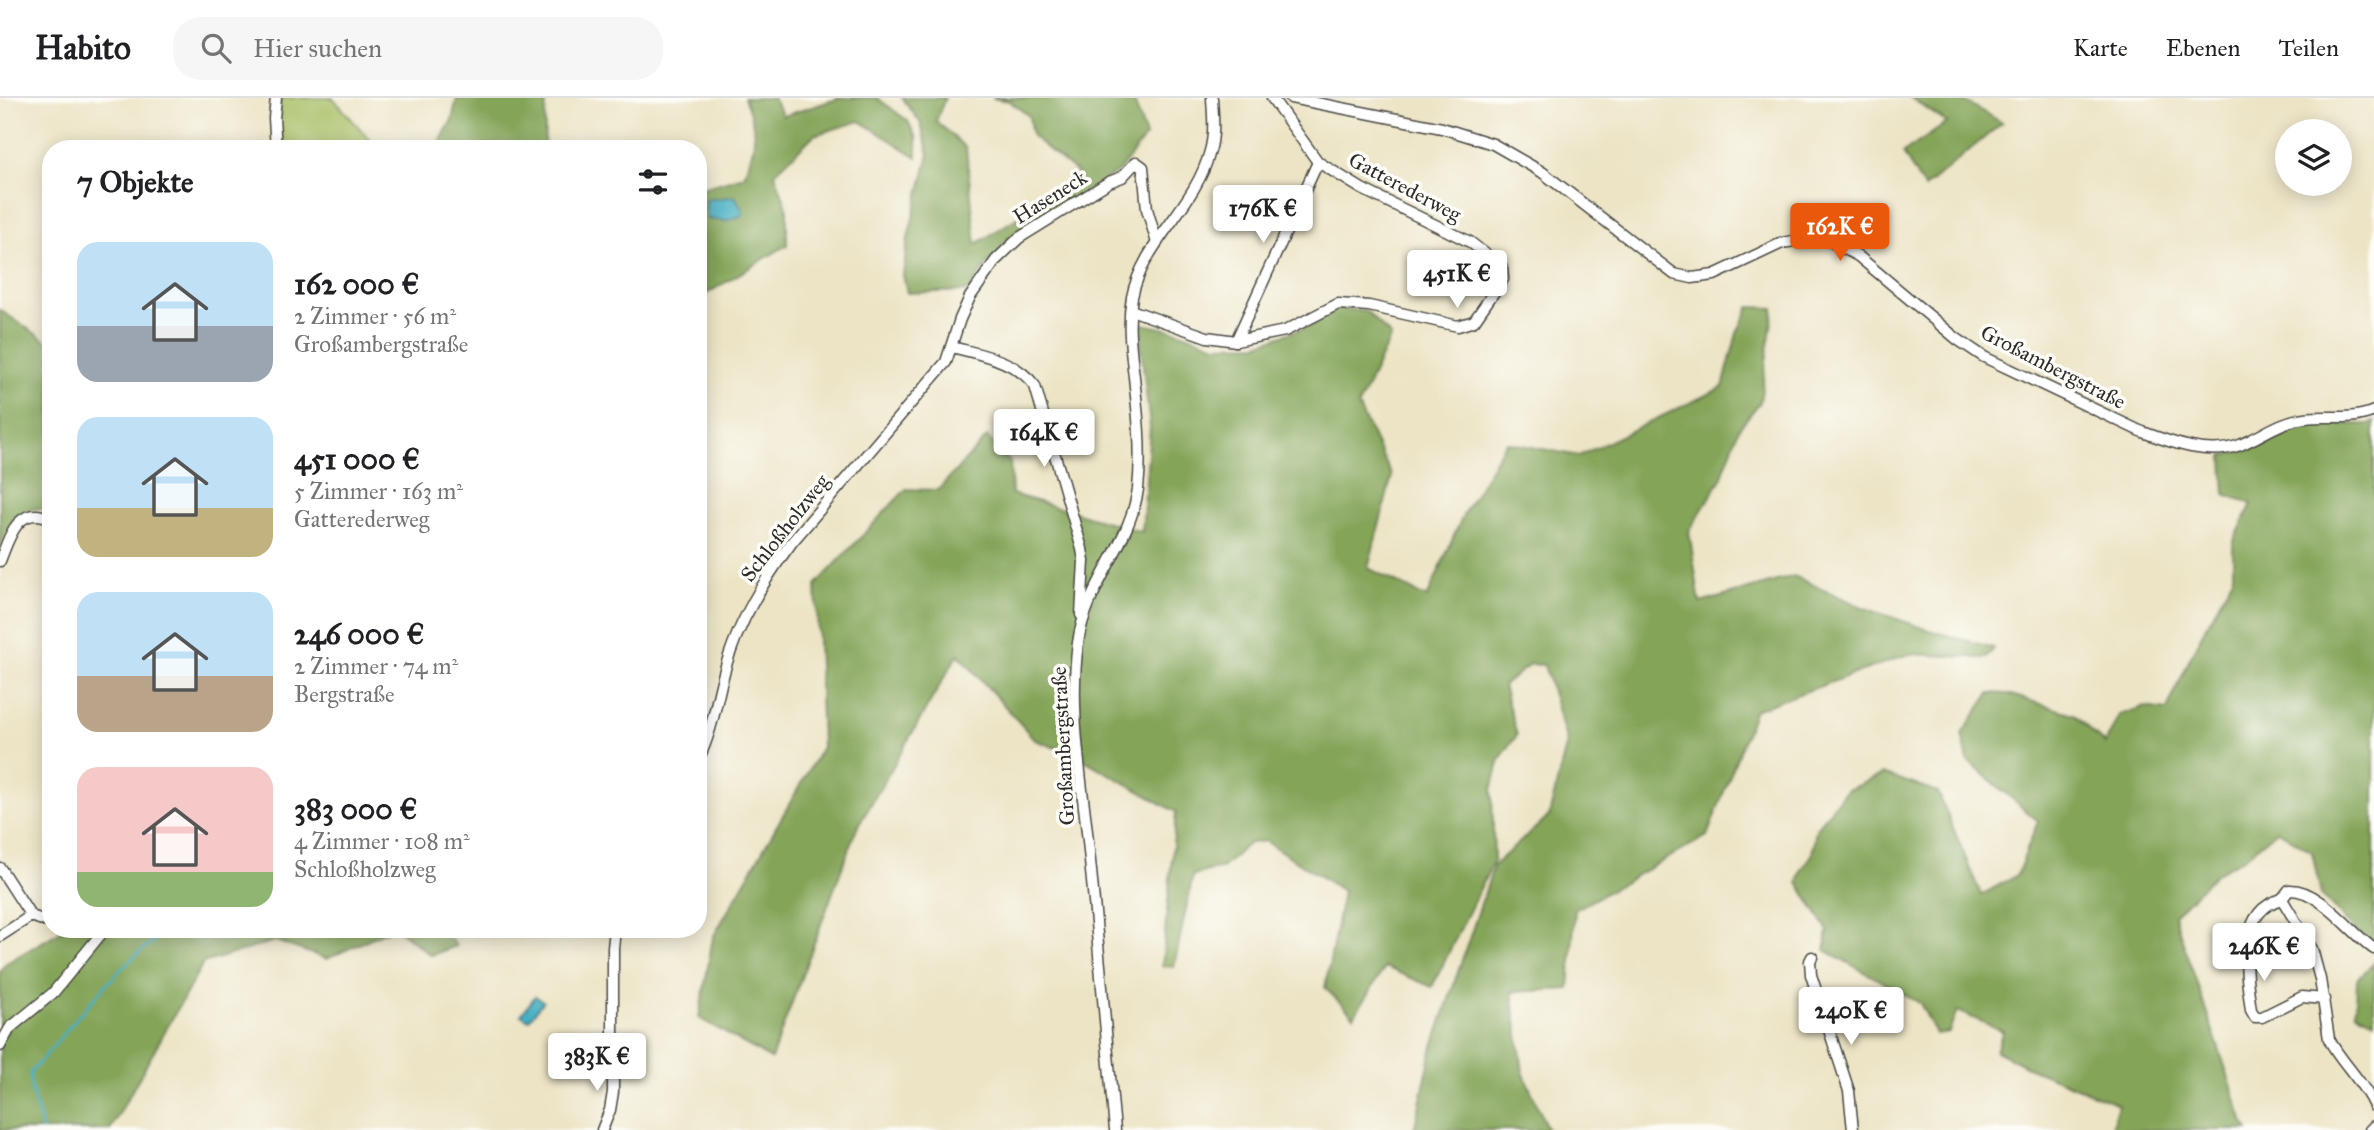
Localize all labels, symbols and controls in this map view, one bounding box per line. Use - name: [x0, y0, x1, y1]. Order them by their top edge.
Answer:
- search box: [173, 17, 663, 80]
- text: Habito: [35, 28, 131, 68]
- icon: search: [197, 29, 235, 67]
- text: Hier suchen: [253, 32, 382, 64]
- text: Karte: [2073, 33, 2128, 63]
- text: Ebenen: [2166, 33, 2241, 63]
- text: Teilen: [2279, 33, 2339, 63]
- map controls: [2275, 119, 2352, 196]
- button: layers: [2275, 119, 2352, 196]
- street label: Gatterederweg: [1344, 146, 1466, 228]
- icon: filters: [634, 163, 672, 201]
- text: 7 Objekte: [77, 164, 194, 200]
- street label: Haseneck: [1008, 164, 1092, 230]
- pin: 176K €: [1206, 186, 1320, 245]
- text: 176K €: [1229, 194, 1297, 222]
- pin: 162K €: [1783, 204, 1897, 263]
- text: 162K €: [1806, 212, 1874, 240]
- pin: 451K €: [1400, 250, 1514, 310]
- text: 451K €: [1423, 259, 1491, 287]
- text: 162 000 €: [294, 266, 419, 302]
- icon: home: [133, 270, 217, 354]
- text: 2 Zimmer · 56 m²: [294, 302, 456, 330]
- street label: Großambergstraße: [1976, 319, 2130, 415]
- text: Großambergstraße: [294, 330, 468, 358]
- pin: 164K €: [987, 410, 1101, 469]
- text: 164K €: [1010, 418, 1078, 446]
- text: 451 000 €: [294, 441, 420, 477]
- icon: home: [133, 445, 217, 529]
- street label: Schloßholzweg: [735, 469, 835, 587]
- text: 5 Zimmer · 163 m²: [294, 477, 463, 505]
- text: Gatterederweg: [294, 505, 430, 533]
- text: 246 000 €: [294, 616, 424, 652]
- icon: home: [133, 620, 217, 704]
- text: 2 Zimmer · 74 m²: [294, 652, 458, 680]
- street label: Großambergstraße: [1046, 666, 1080, 826]
- text: Bergstraße: [294, 680, 395, 708]
- text: 383 000 €: [294, 791, 417, 827]
- icon: home: [133, 795, 217, 879]
- text: 4 Zimmer · 108 m²: [294, 827, 470, 855]
- text: Schloßholzweg: [294, 855, 436, 883]
- pin: 246K €: [2207, 924, 2321, 983]
- text: 246K €: [2228, 932, 2300, 960]
- pin: 240K €: [1794, 988, 1908, 1047]
- text: 240K €: [1815, 996, 1887, 1024]
- pin: 383K €: [540, 1034, 654, 1093]
- text: 383K €: [564, 1042, 630, 1070]

